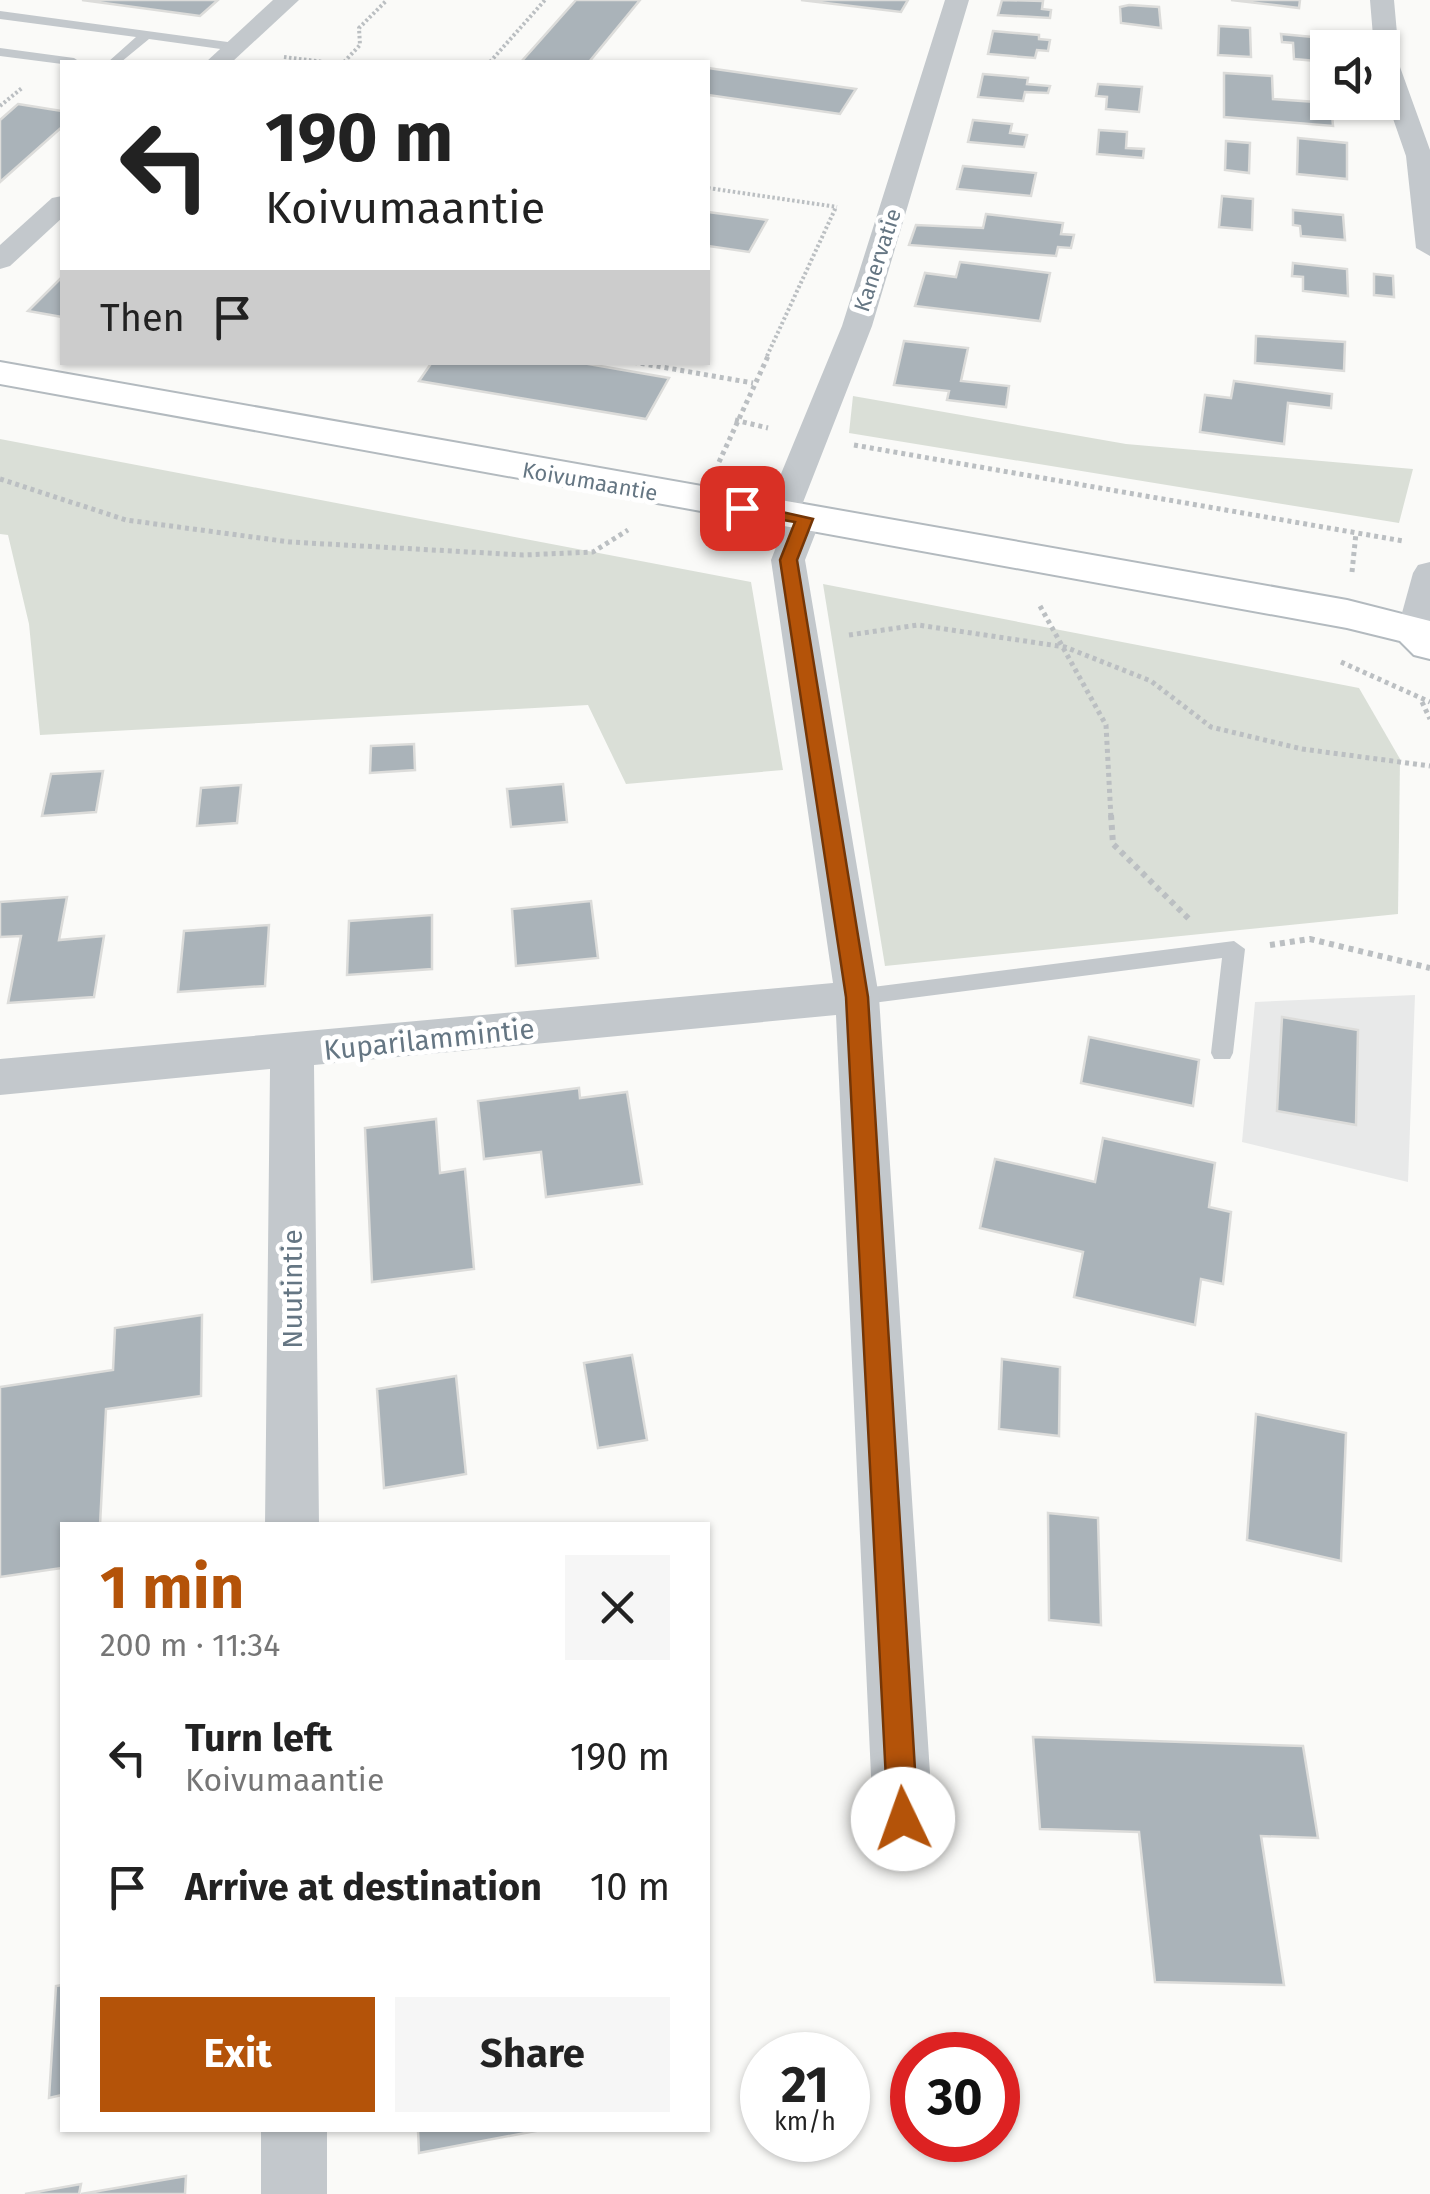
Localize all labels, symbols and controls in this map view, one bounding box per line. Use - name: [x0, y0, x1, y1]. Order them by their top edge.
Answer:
- map controls: [1310, 30, 1400, 120]
- button: sound: [1310, 30, 1400, 120]
- text: 190 m: [265, 96, 453, 180]
- icon: left: [100, 100, 230, 230]
- text: Koivumaantie: [265, 181, 545, 235]
- street label: Kanervatie: [848, 205, 907, 315]
- icon: arrive: [205, 290, 260, 345]
- text: Then: [100, 295, 185, 341]
- street label: Koivumaantie: [520, 456, 660, 507]
- pin: [700, 466, 785, 551]
- icon: arrive: [715, 481, 770, 536]
- street label: Kuparilammintie: [322, 1012, 536, 1067]
- street label: Nuutintie: [276, 1229, 309, 1349]
- text: 1 min: [100, 1552, 244, 1624]
- button: close: [565, 1555, 670, 1660]
- text: 200 m · 11:34: [100, 1626, 280, 1664]
- text: Turn left: [185, 1715, 332, 1761]
- icon: left: [100, 1730, 155, 1785]
- text: 190 m: [570, 1734, 670, 1780]
- text: Koivumaantie: [185, 1761, 384, 1799]
- position arrow: [851, 1767, 955, 1871]
- icon: arrive: [100, 1860, 155, 1915]
- text: Arrive at destination: [185, 1864, 542, 1910]
- text: 10 m: [590, 1864, 670, 1910]
- button: Exit: [100, 1997, 375, 2112]
- button: Share: [395, 1997, 670, 2112]
- speed limit sign: 30: [890, 2032, 1020, 2162]
- text: 21: [781, 2055, 829, 2115]
- text: km/h: [774, 2107, 836, 2137]

